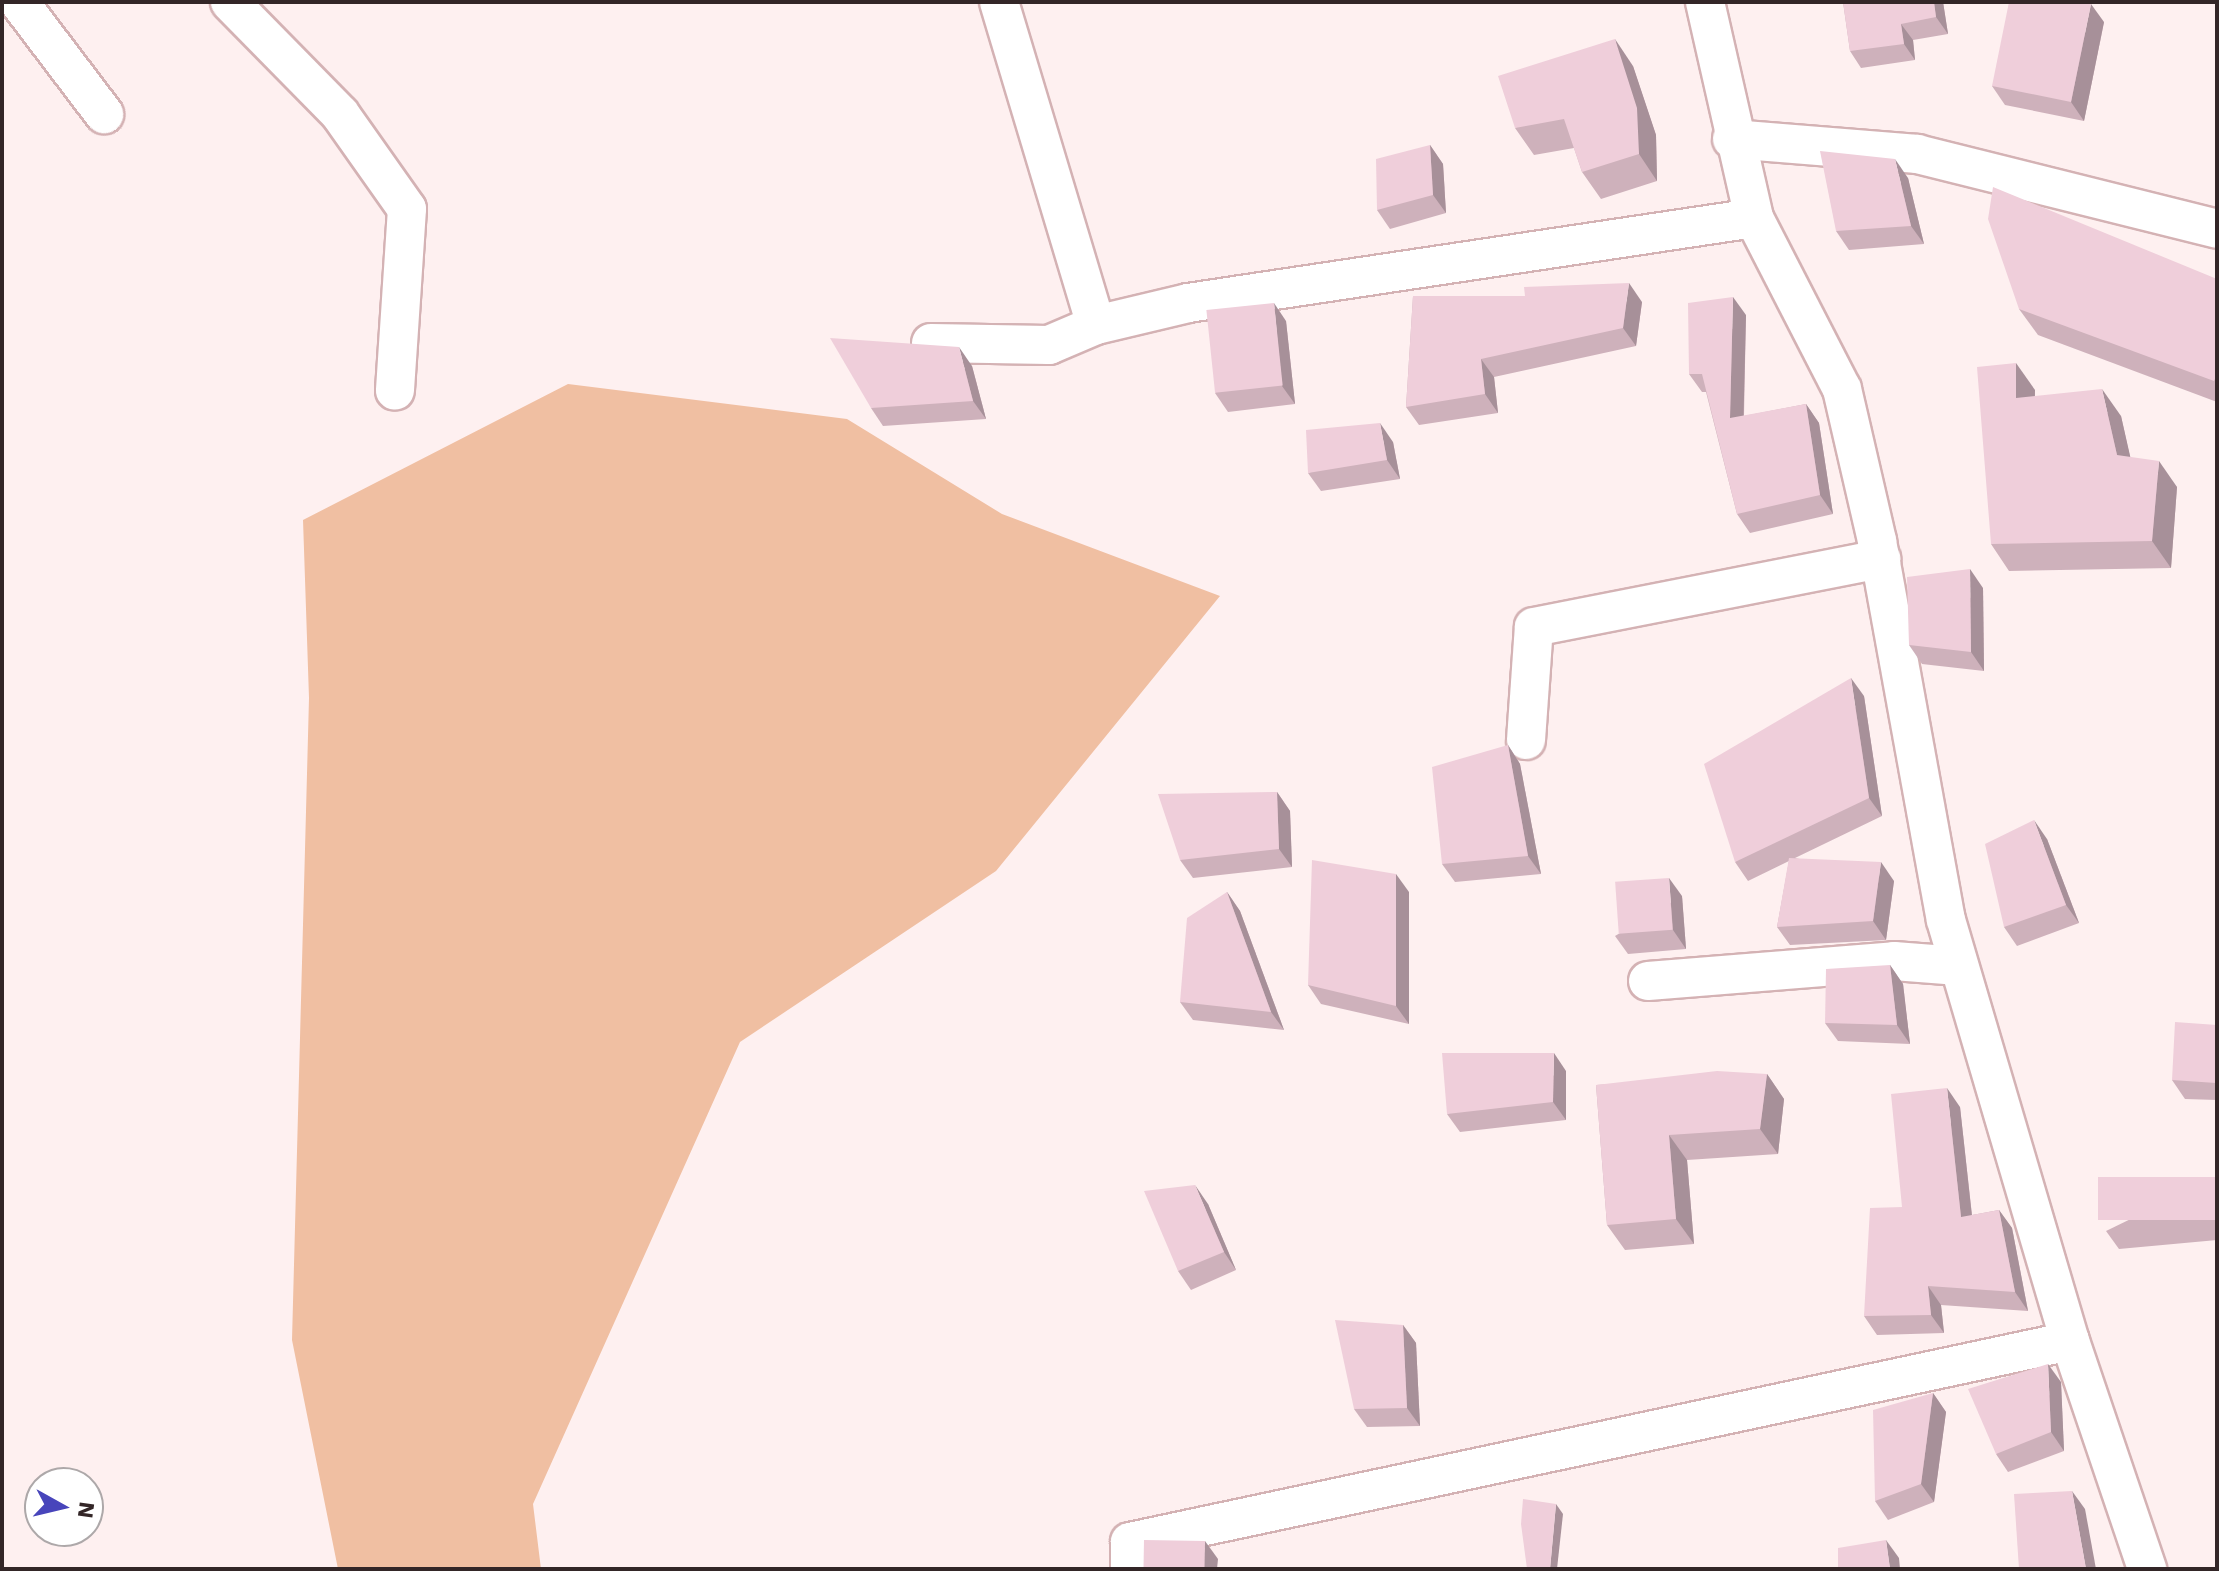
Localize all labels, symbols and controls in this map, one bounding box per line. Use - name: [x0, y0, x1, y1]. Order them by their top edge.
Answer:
- north arrow: [24, 1467, 104, 1547]
- text: N: [73, 1500, 100, 1520]

